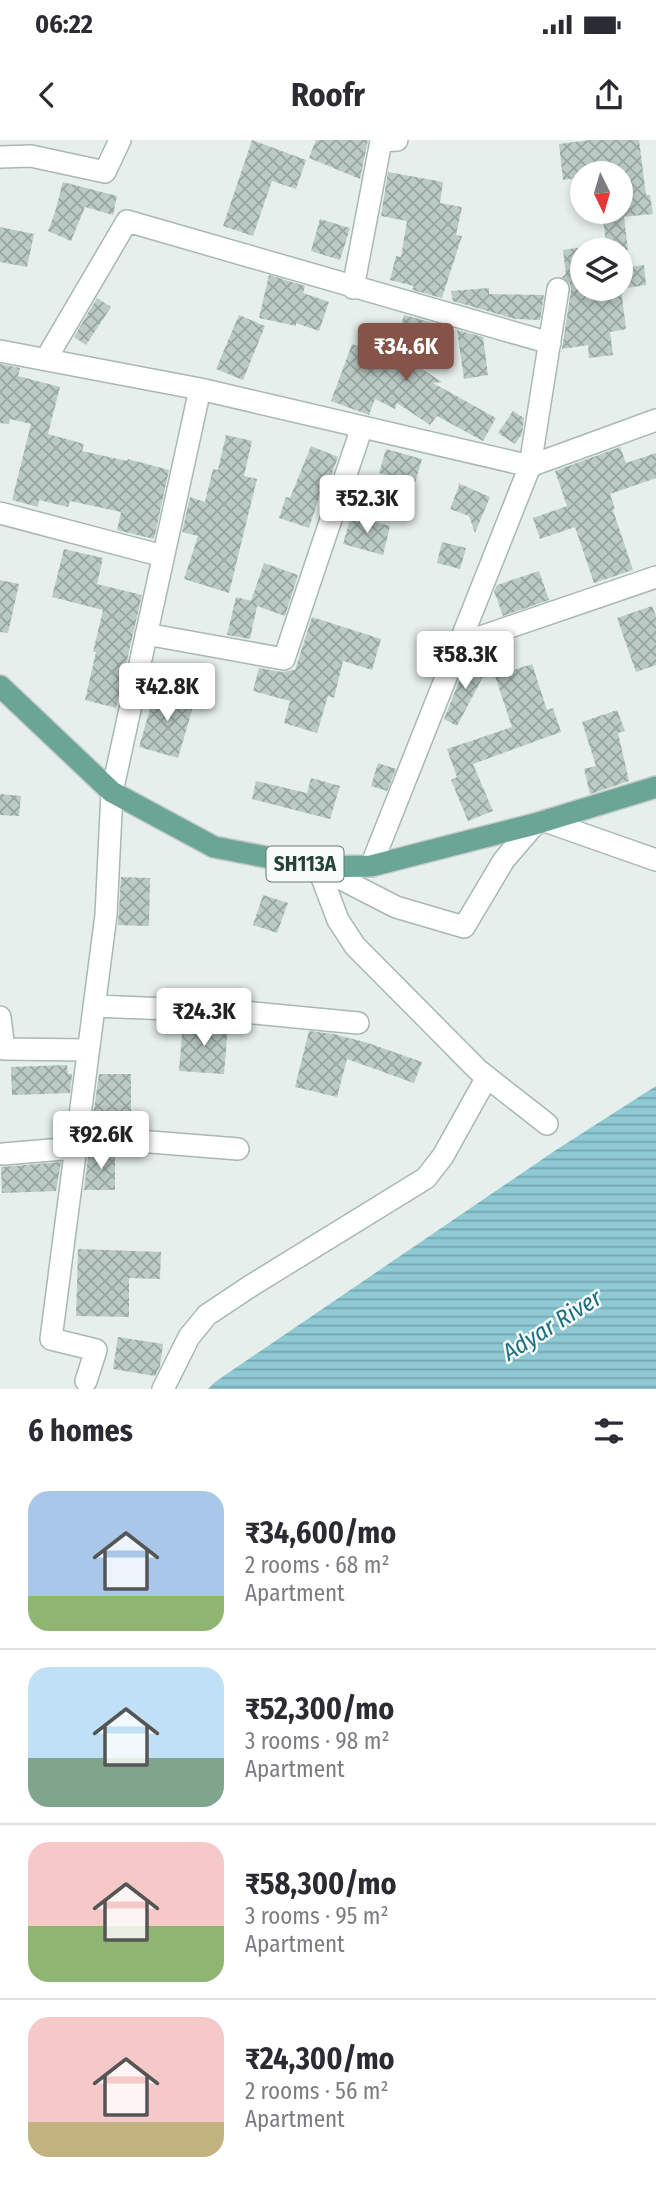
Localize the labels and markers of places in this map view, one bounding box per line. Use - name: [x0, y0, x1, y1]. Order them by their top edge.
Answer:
- pin: ₹34.6K: [349, 324, 463, 383]
- pin: ₹52.3K: [310, 476, 424, 535]
- pin: ₹58.3K: [408, 631, 522, 691]
- pin: ₹42.8K: [110, 664, 224, 723]
- pin: ₹24.3K: [147, 988, 261, 1048]
- pin: ₹92.6K: [44, 1112, 158, 1171]

